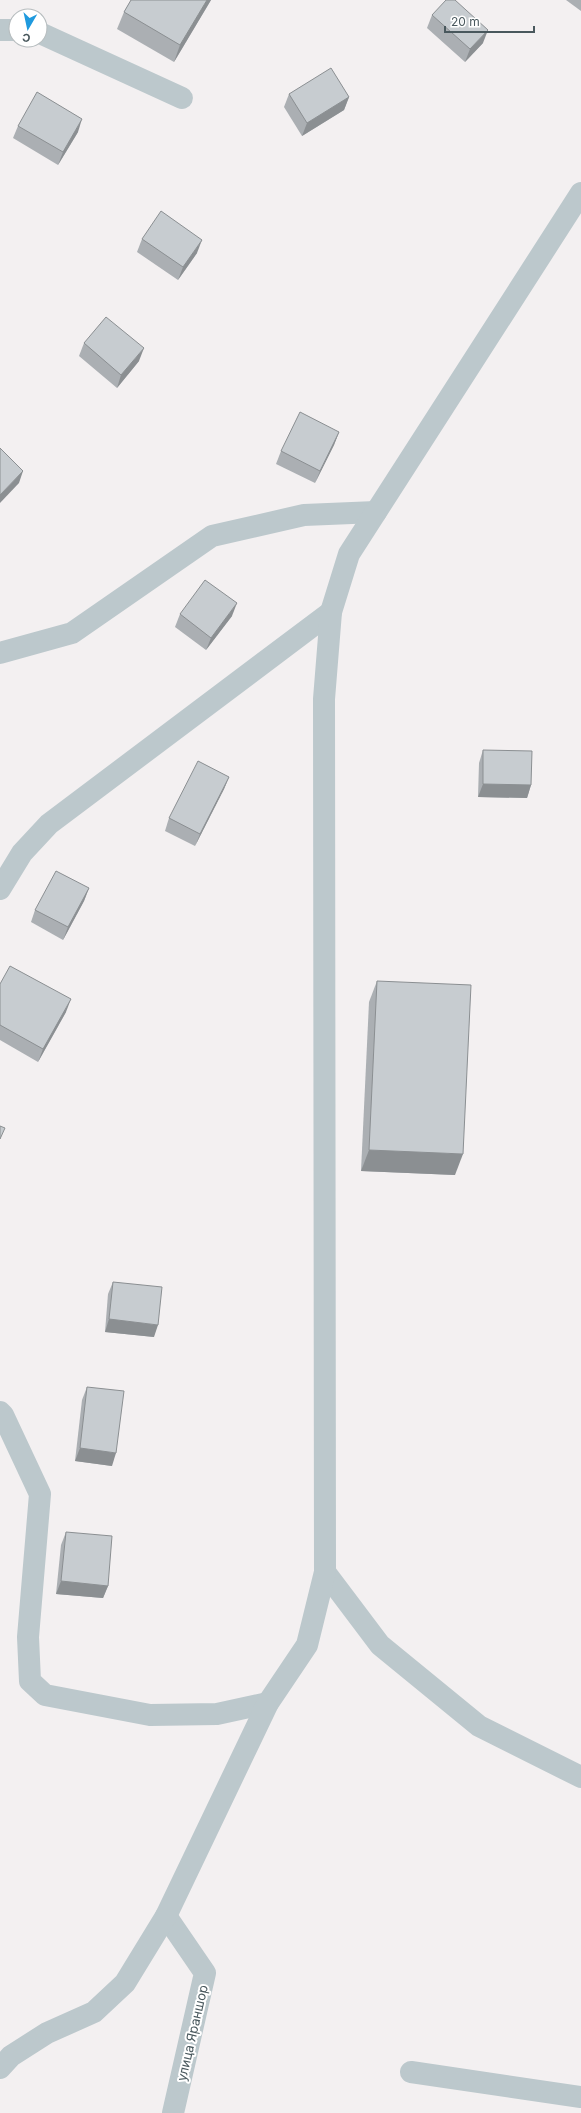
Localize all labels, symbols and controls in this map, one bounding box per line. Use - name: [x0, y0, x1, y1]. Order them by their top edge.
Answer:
- north arrow: [8, 8, 48, 48]
- scale bar: [445, 8, 534, 34]
- text: 20 m: [451, 14, 480, 29]
- text: С: [21, 30, 32, 45]
- street label: улица Яраншор: [173, 1983, 211, 2083]

